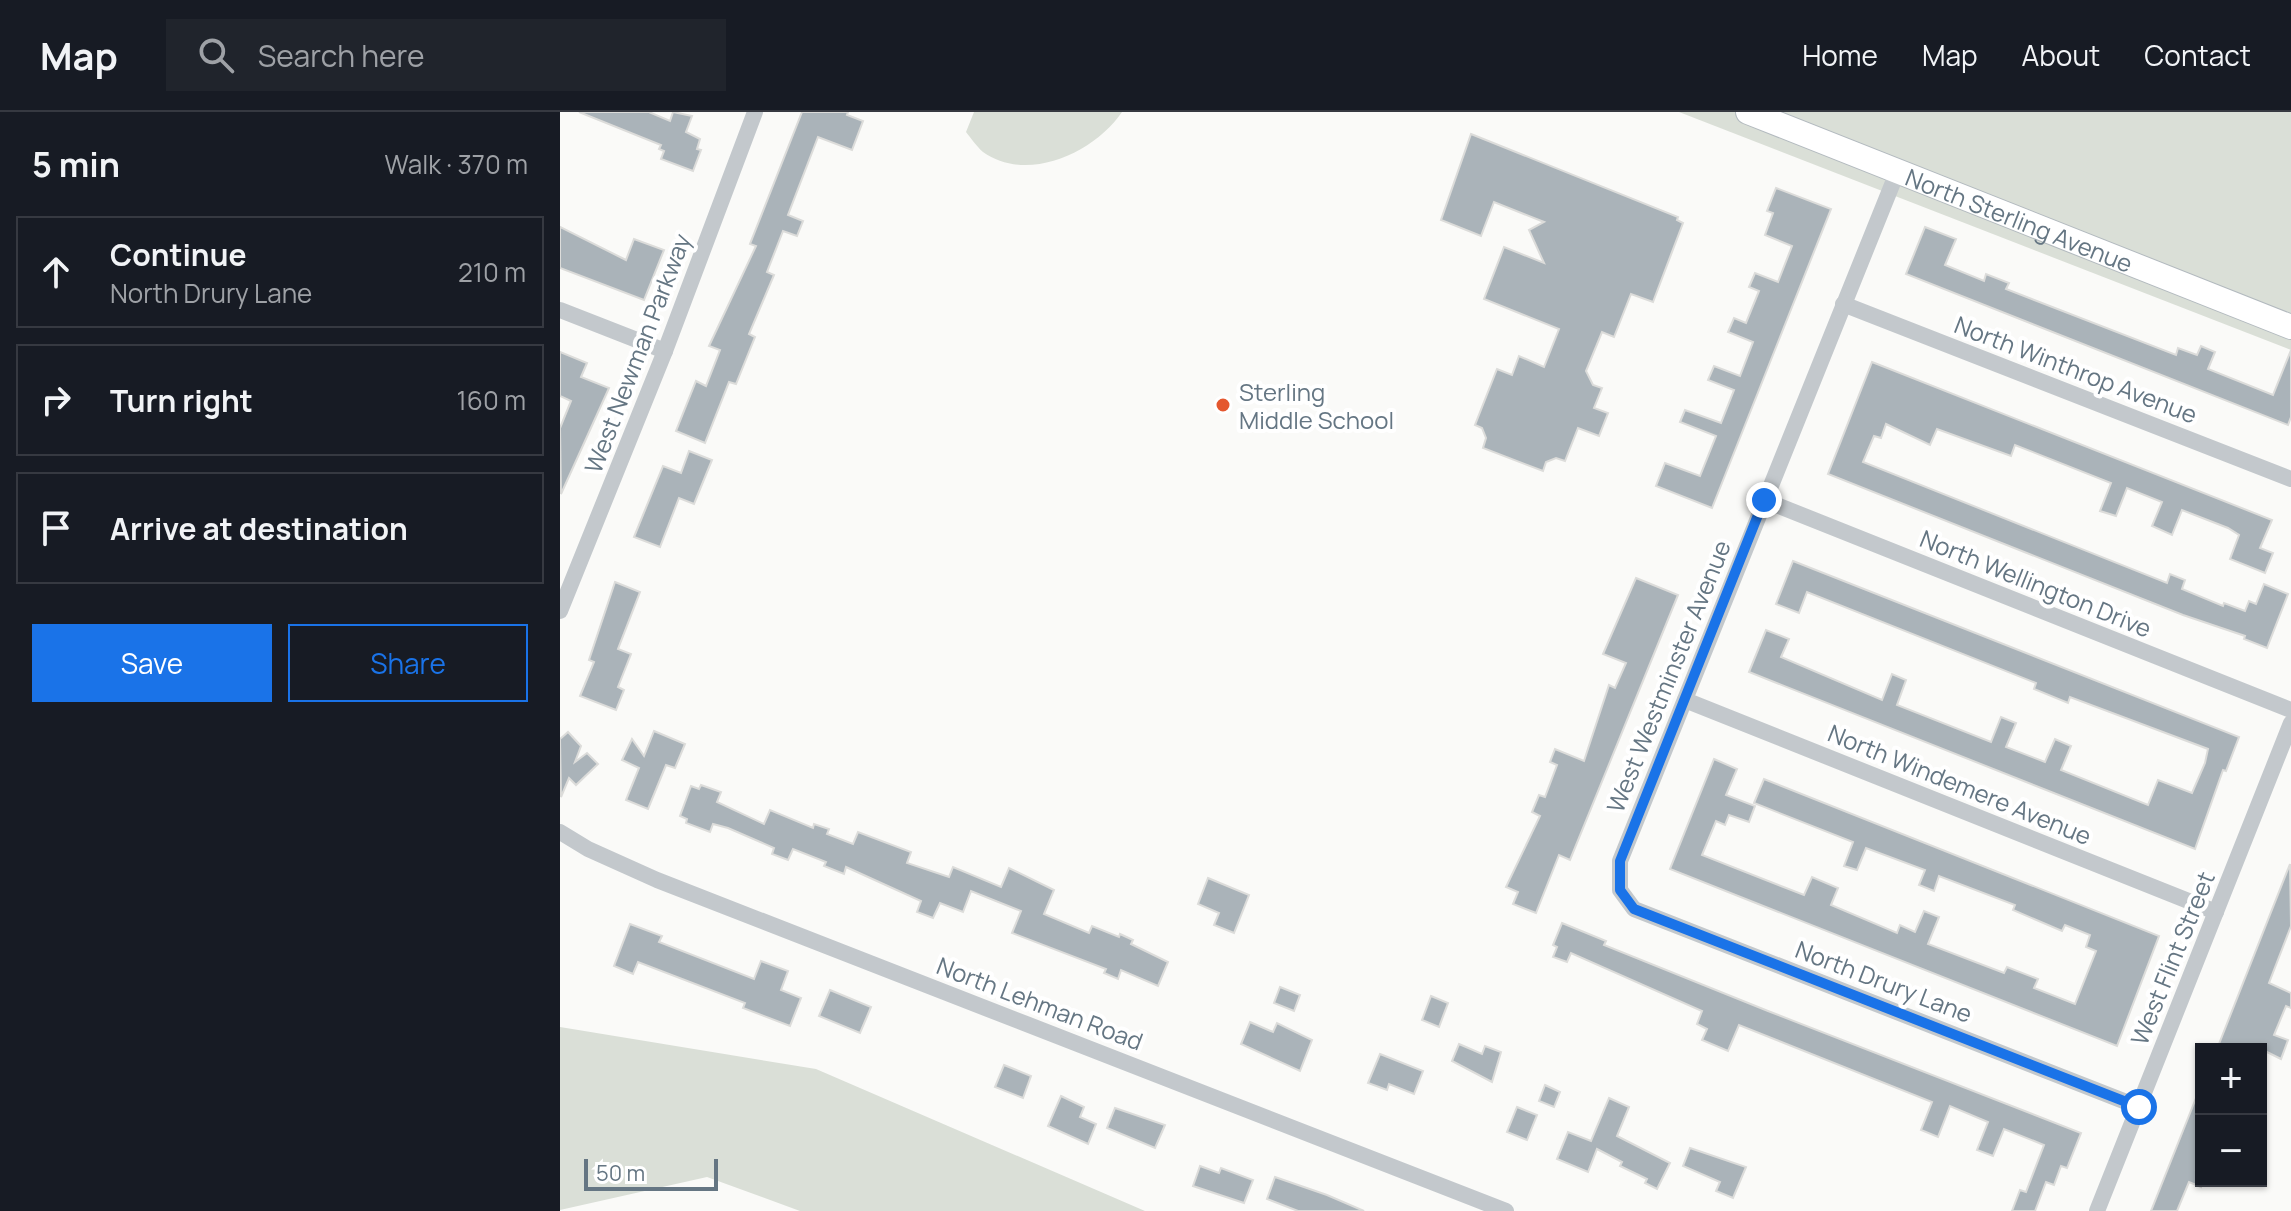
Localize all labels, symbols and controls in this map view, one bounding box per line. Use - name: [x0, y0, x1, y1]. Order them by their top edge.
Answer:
- search box: [166, 19, 726, 91]
- text: Map: [40, 29, 118, 81]
- icon: search: [194, 33, 238, 77]
- text: Search here: [258, 35, 425, 76]
- text: Home: [1802, 36, 1878, 74]
- text: Map: [1922, 36, 1978, 74]
- text: About: [2022, 36, 2100, 74]
- text: Contact: [2144, 36, 2251, 74]
- text: 5 min: [32, 141, 120, 187]
- text: Walk · 370 m: [385, 146, 528, 182]
- street label: North Sterling Avenue: [1901, 160, 2138, 279]
- street label: West Newman Parkway: [576, 228, 698, 477]
- text: Continue: [110, 234, 246, 275]
- icon: ahead: [34, 250, 78, 294]
- text: 210 m: [458, 254, 526, 290]
- text: North Drury Lane: [110, 275, 312, 311]
- street label: North Winthrop Avenue: [1950, 307, 2202, 431]
- place label: Sterling Middle School: [1239, 375, 1394, 436]
- icon: right: [34, 378, 78, 422]
- text: Turn right: [110, 380, 253, 421]
- text: 160 m: [457, 382, 526, 418]
- marker: Sterling Middle School: [1214, 396, 1232, 414]
- route end: [1746, 482, 1782, 518]
- icon: arrive: [34, 506, 78, 550]
- text: Arrive at destination: [110, 508, 408, 549]
- street label: North Wellington Drive: [1915, 521, 2157, 645]
- street label: West Westminster Avenue: [1598, 535, 1738, 817]
- button: Save: [32, 624, 272, 702]
- button: Share: [288, 624, 528, 702]
- street label: North Windemere Avenue: [1823, 716, 2097, 852]
- street label: West Flint Street: [2122, 866, 2222, 1050]
- street label: North Drury Lane: [1791, 932, 1977, 1030]
- street label: North Lehman Road: [932, 949, 1148, 1057]
- map controls: [2195, 1043, 2267, 1187]
- button: +: [2195, 1043, 2267, 1115]
- route start: [2121, 1089, 2157, 1125]
- button: −: [2195, 1115, 2267, 1187]
- scale bar: [584, 1155, 718, 1191]
- text: 50 m: [596, 1158, 645, 1188]

